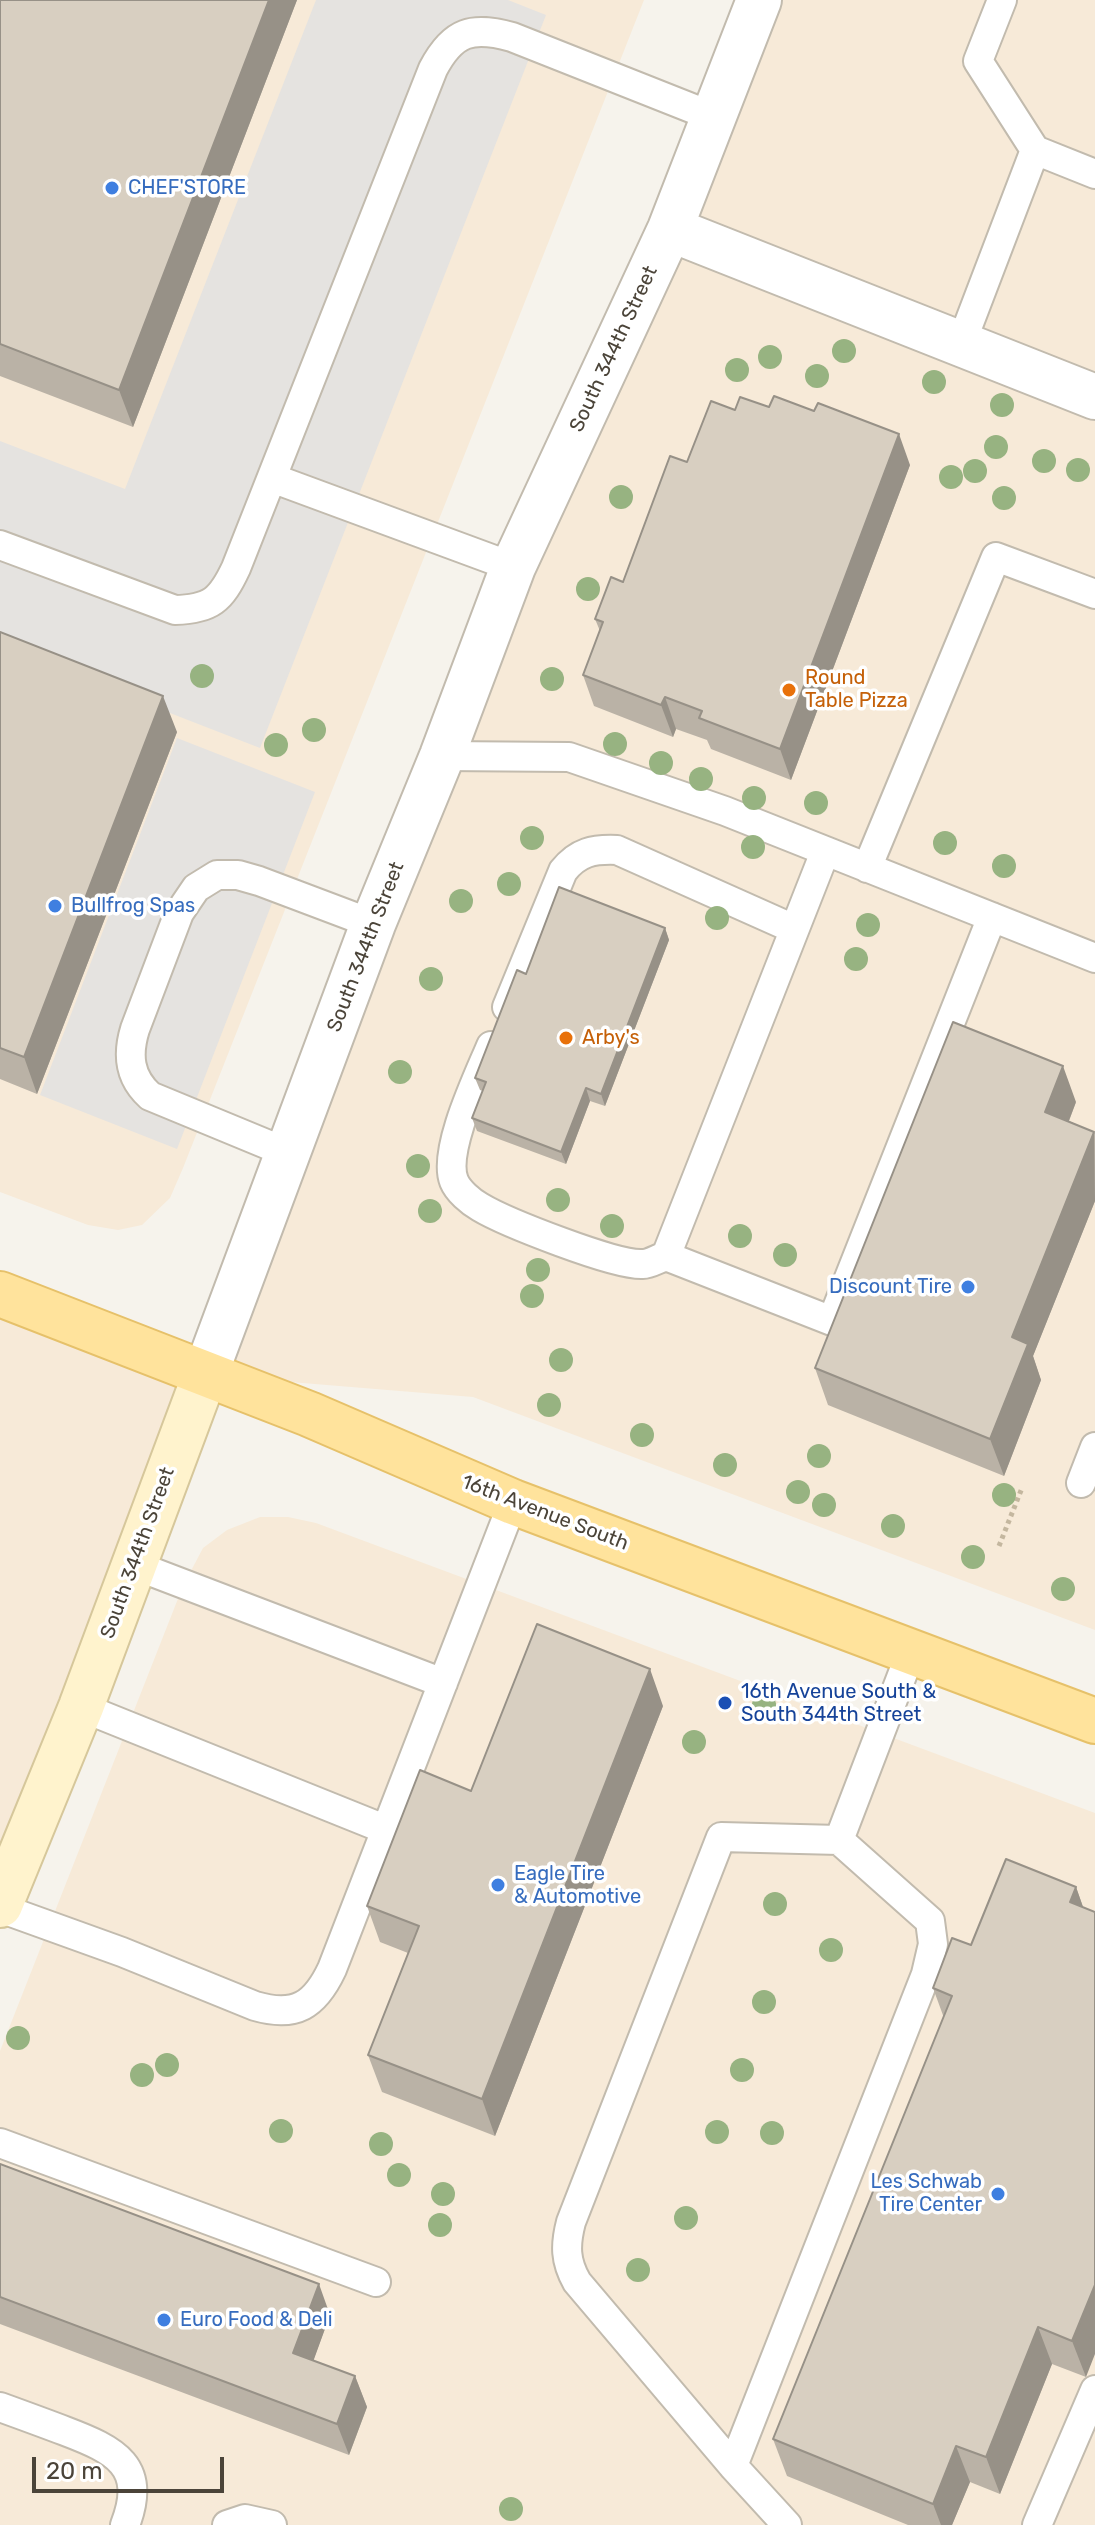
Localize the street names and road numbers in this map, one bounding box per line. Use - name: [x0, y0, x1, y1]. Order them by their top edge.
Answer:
- street label: South 344th Street: [565, 262, 663, 436]
- street label: South 344th Street: [322, 858, 410, 1036]
- street label: South 344th Street: [96, 1464, 180, 1642]
- street label: 16th Avenue South: [458, 1470, 632, 1556]

